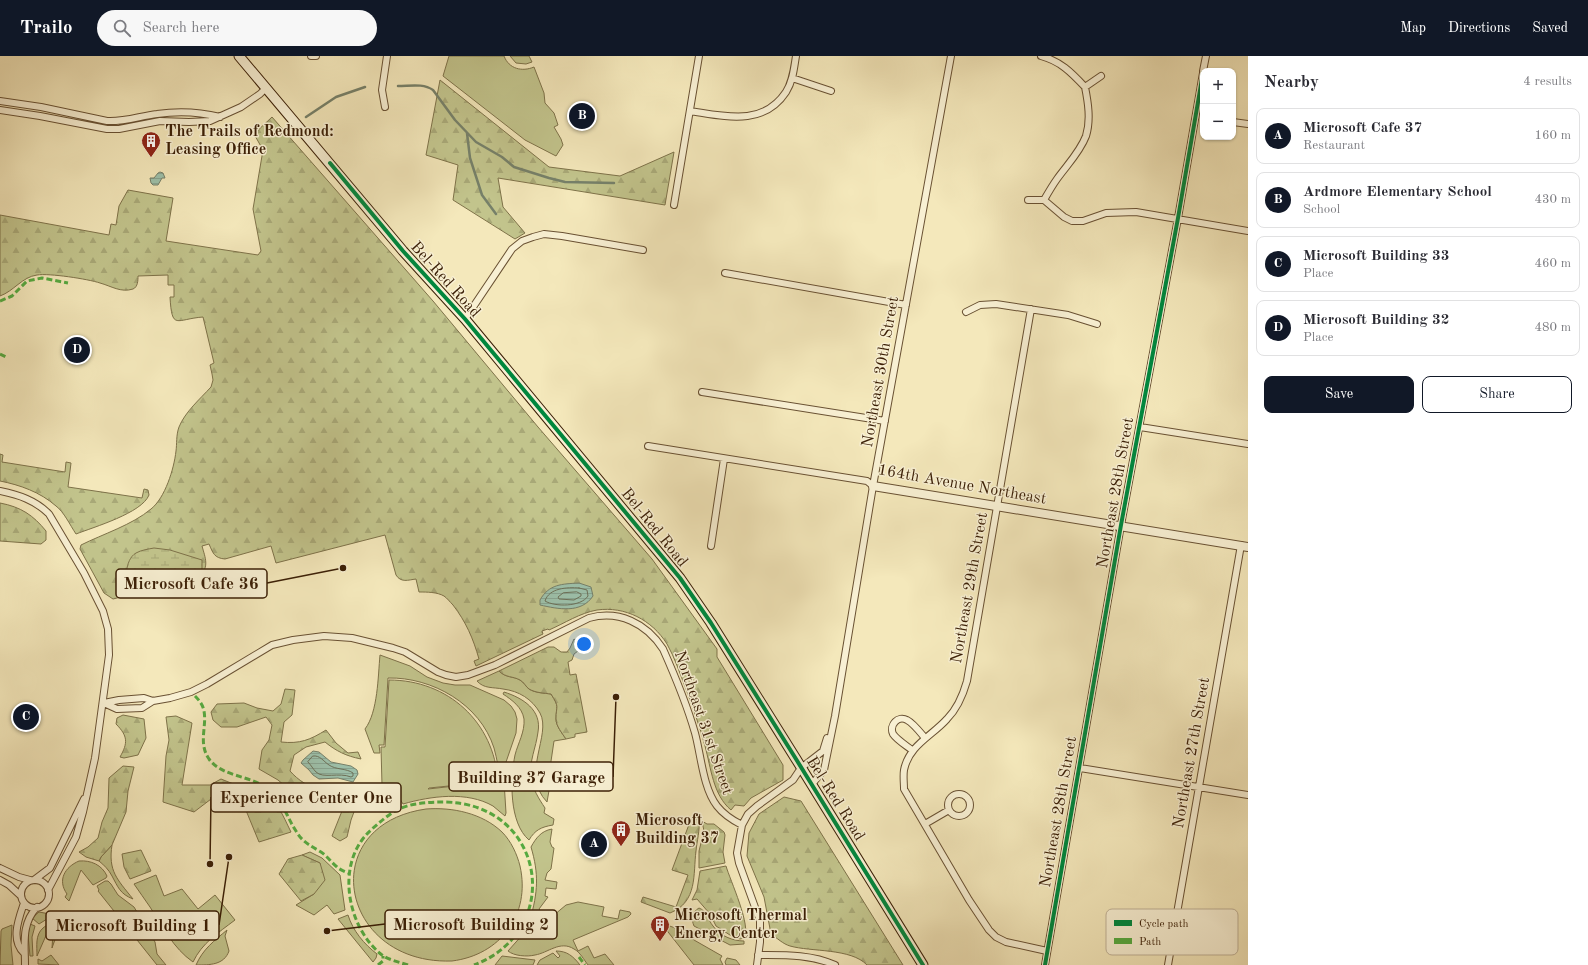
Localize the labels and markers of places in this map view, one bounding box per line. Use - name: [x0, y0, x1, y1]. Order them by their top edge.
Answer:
- pin: B: [569, 101, 595, 131]
- place label: The Trails of Redmond: Leasing Office: [165, 124, 334, 158]
- building icon: The Trails of Redmond: Leasing Office: [140, 130, 162, 158]
- pin: D: [64, 335, 90, 365]
- callout: Microsoft Cafe 36: [116, 569, 267, 598]
- pin: C: [13, 702, 39, 732]
- callout: Building 37 Garage: [449, 762, 613, 791]
- callout: Experience Center One: [211, 783, 401, 812]
- place label: Microsoft Building 37: [635, 813, 719, 847]
- building icon: Microsoft Building 37: [610, 819, 632, 847]
- pin: A: [581, 829, 607, 859]
- place label: Microsoft Thermal Energy Center: [674, 908, 807, 942]
- callout: Microsoft Building 2: [385, 910, 557, 939]
- callout: Microsoft Building 1: [46, 911, 219, 940]
- building icon: Microsoft Thermal Energy Center: [649, 914, 671, 942]

